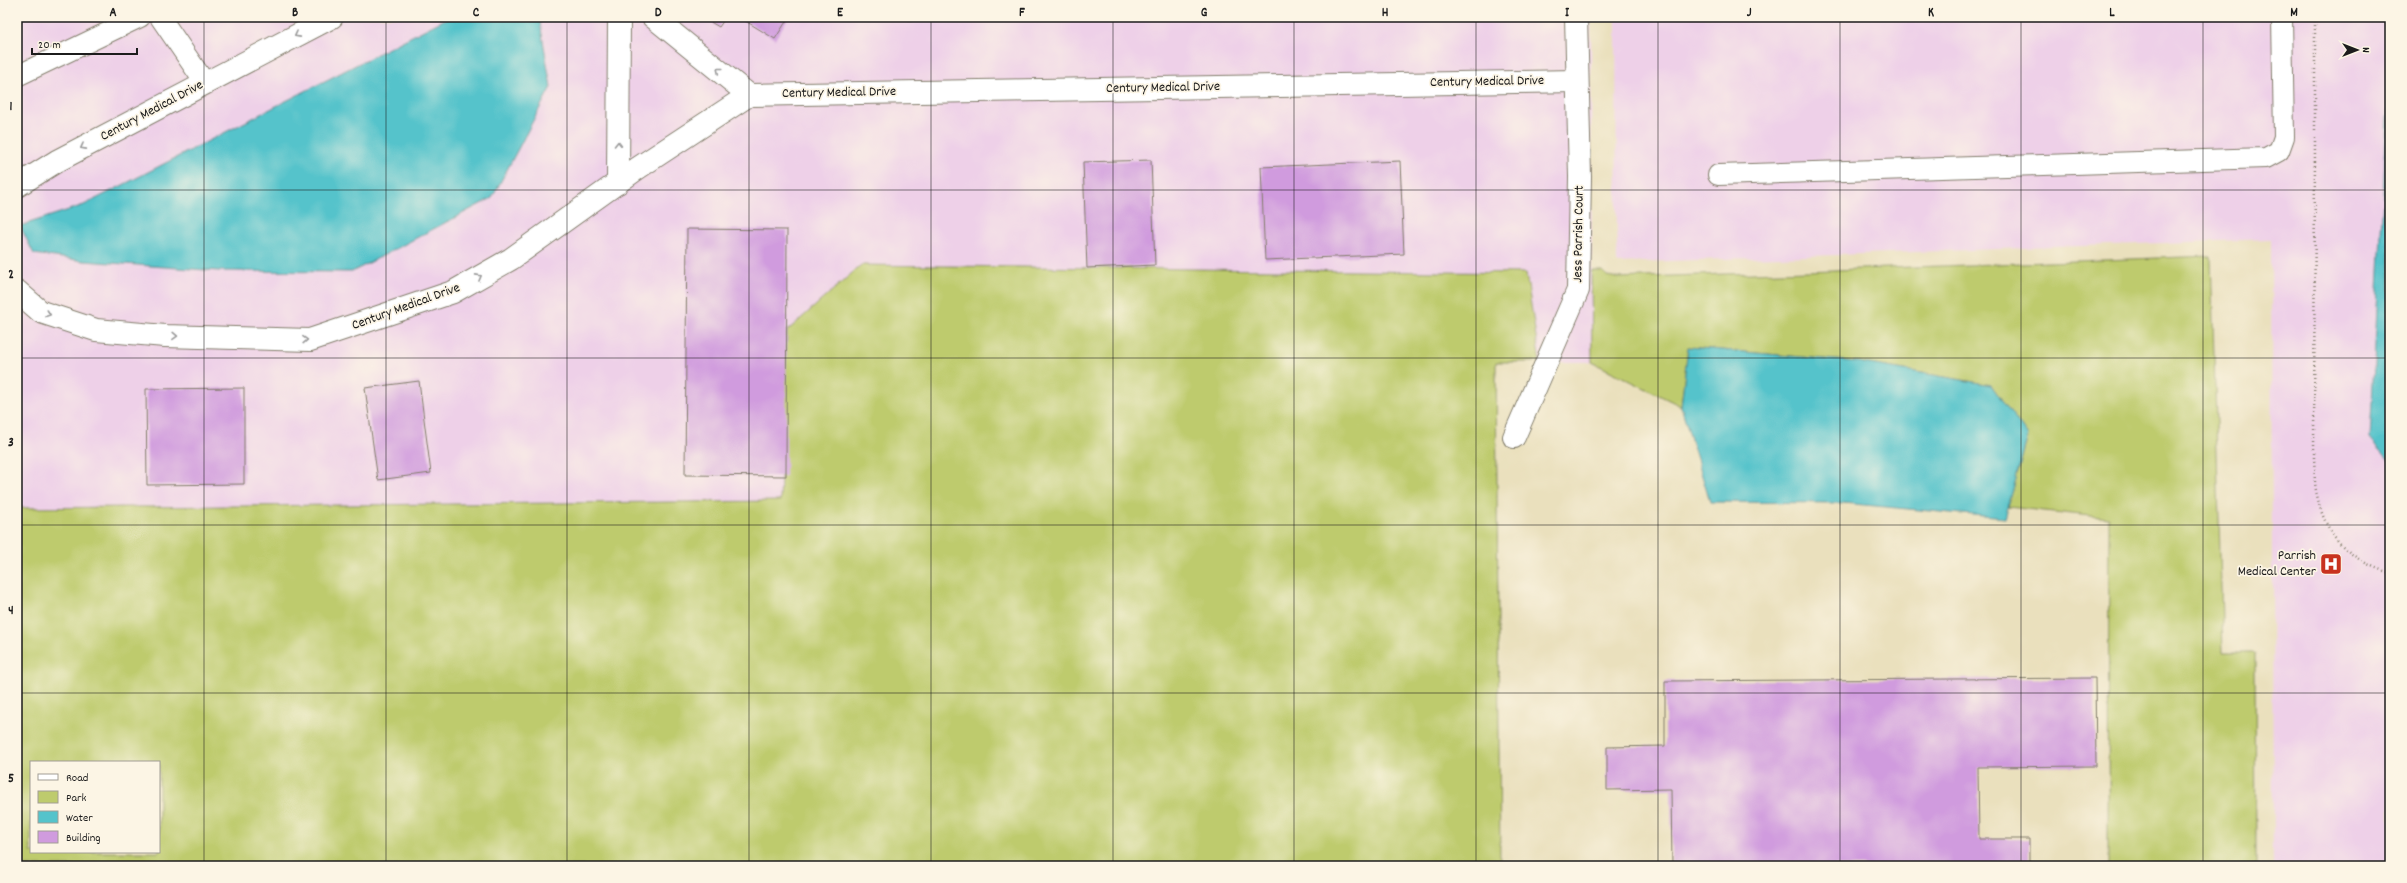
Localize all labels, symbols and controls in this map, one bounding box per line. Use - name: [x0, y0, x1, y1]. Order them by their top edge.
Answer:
- text: A: [109, 4, 117, 23]
- text: B: [292, 4, 298, 23]
- text: C: [473, 4, 480, 23]
- text: D: [655, 4, 662, 23]
- text: E: [837, 4, 844, 23]
- text: F: [1019, 4, 1025, 23]
- text: G: [1201, 4, 1208, 23]
- text: H: [1382, 4, 1389, 23]
- text: I: [1565, 4, 1570, 23]
- text: J: [1747, 4, 1752, 23]
- text: K: [1928, 4, 1934, 23]
- text: L: [2109, 4, 2115, 23]
- text: M: [2290, 4, 2298, 23]
- scale bar: [32, 30, 137, 56]
- one-way arrow: [294, 30, 301, 38]
- north arrow: [2337, 30, 2377, 70]
- text: 20 m: [38, 37, 61, 54]
- text: N: [2357, 47, 2373, 53]
- one-way arrow: [716, 68, 723, 75]
- street label: Century Medical Drive: [1430, 71, 1544, 93]
- street label: Century Medical Drive: [97, 75, 207, 147]
- street label: Century Medical Drive: [1106, 77, 1220, 99]
- street label: Century Medical Drive: [782, 82, 896, 104]
- text: 1: [10, 98, 13, 117]
- one-way arrow: [614, 141, 622, 147]
- one-way arrow: [79, 143, 87, 150]
- street label: Jess Parrish Court: [1568, 185, 1590, 283]
- text: 2: [8, 266, 14, 285]
- one-way arrow: [475, 275, 483, 282]
- street label: Century Medical Drive: [349, 278, 463, 336]
- one-way arrow: [45, 309, 52, 318]
- one-way arrow: [172, 332, 178, 341]
- one-way arrow: [302, 335, 308, 344]
- text: 3: [8, 434, 14, 453]
- place label: Parrish Medical Center: [2238, 546, 2317, 582]
- hospital icon: Parrish Medical Center: [2318, 551, 2344, 577]
- text: 4: [8, 602, 14, 621]
- legend: [30, 761, 160, 853]
- text: 5: [8, 770, 14, 789]
- text: Road: [66, 770, 88, 787]
- text: Park: [66, 790, 87, 807]
- text: Water: [66, 810, 93, 827]
- text: Building: [66, 830, 101, 847]

